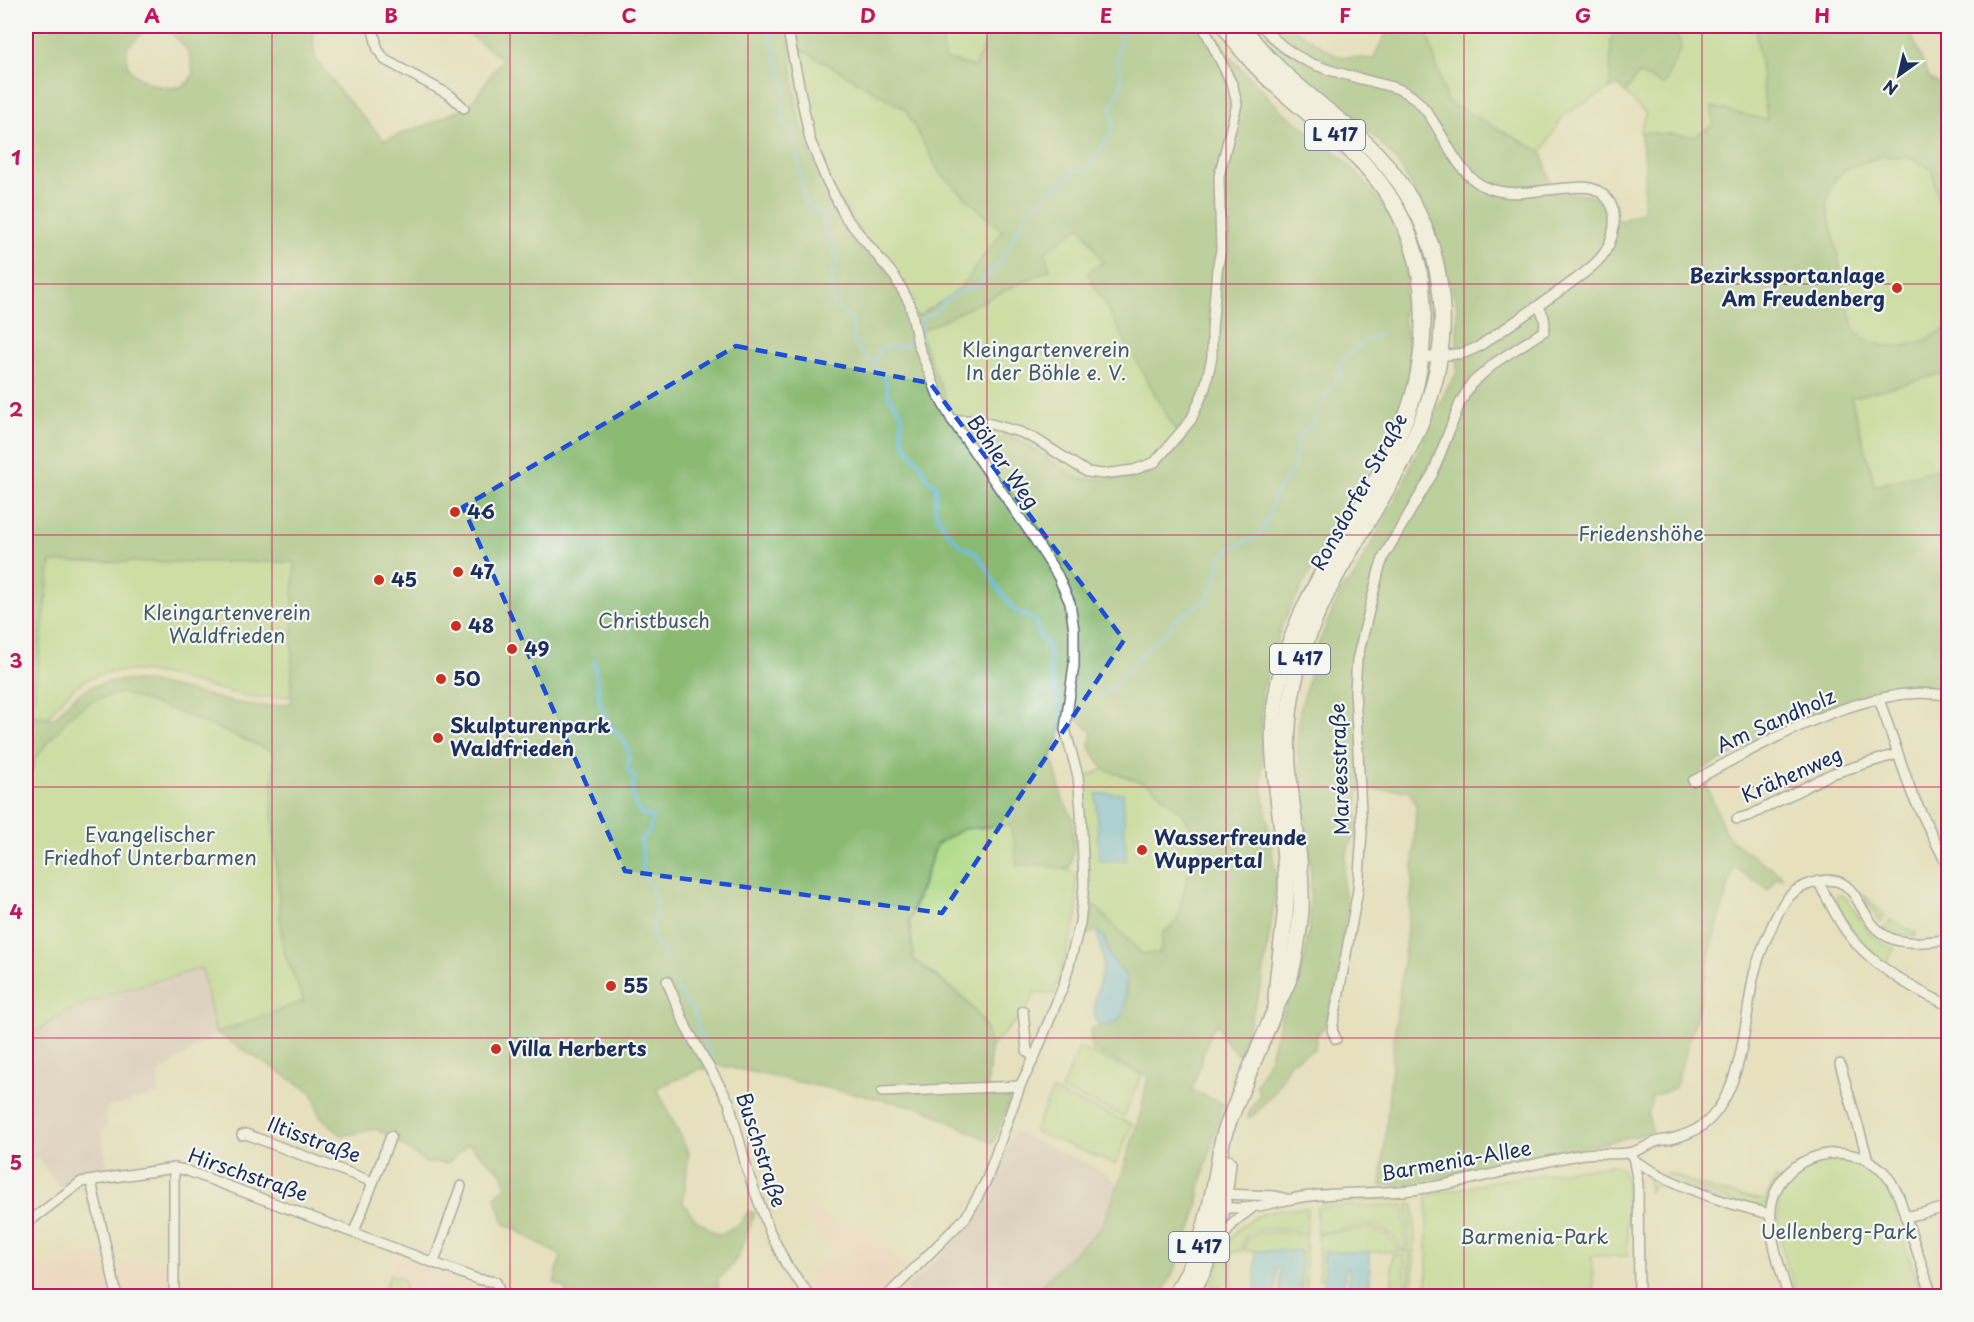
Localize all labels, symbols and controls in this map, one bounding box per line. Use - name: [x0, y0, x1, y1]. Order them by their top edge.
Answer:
- text: A: [144, 0, 160, 30]
- text: B: [384, 0, 398, 30]
- text: C: [621, 0, 637, 30]
- text: D: [860, 0, 876, 30]
- text: E: [1100, 0, 1112, 30]
- text: F: [1339, 0, 1351, 30]
- text: G: [1575, 0, 1591, 30]
- text: H: [1814, 0, 1830, 30]
- north arrow: [1869, 45, 1929, 105]
- text: N: [1878, 75, 1902, 102]
- road number: L 417: [1305, 120, 1365, 150]
- text: 1: [11, 142, 21, 172]
- place label: Bezirkssportanlage Am Freudenberg: [1689, 260, 1885, 313]
- marker: Bezirkssportanlage Am Freudenberg: [1890, 281, 1904, 295]
- park label: Kleingartenverein In der Böhle e. V.: [962, 334, 1130, 387]
- text: 2: [9, 394, 23, 424]
- street label: Ronsdorfer Straße: [1302, 407, 1414, 576]
- street label: Böhler Weg: [960, 408, 1047, 514]
- place label: 46: [467, 496, 495, 526]
- marker: 46: [448, 505, 462, 519]
- park label: Friedenshöhe: [1578, 518, 1704, 548]
- place label: 47: [470, 556, 494, 586]
- place label: 45: [391, 564, 417, 594]
- marker: 47: [451, 565, 465, 579]
- marker: 45: [372, 573, 386, 587]
- park label: Kleingartenverein Waldfrieden: [143, 597, 311, 650]
- park label: Christbusch: [598, 605, 710, 635]
- place label: 48: [468, 610, 494, 640]
- marker: 48: [449, 619, 463, 633]
- place label: 49: [524, 633, 550, 663]
- marker: 49: [505, 642, 519, 656]
- road number: L 417: [1270, 644, 1330, 674]
- text: 3: [9, 645, 23, 675]
- place label: 50: [453, 663, 481, 693]
- marker: 50: [434, 672, 448, 686]
- street label: Am Sandholz: [1711, 680, 1840, 760]
- street label: Maréesstraße: [1322, 702, 1356, 836]
- place label: Skulpturenpark Waldfrieden: [450, 710, 611, 763]
- marker: Skulpturenpark Waldfrieden: [431, 731, 445, 745]
- street label: Krähenweg: [1736, 738, 1847, 810]
- park label: Evangelischer Friedhof Unterbarmen: [43, 819, 257, 872]
- place label: Wasserfreunde Wuppertal: [1154, 822, 1307, 875]
- marker: Wasserfreunde Wuppertal: [1135, 843, 1149, 857]
- text: 4: [9, 896, 23, 926]
- place label: 55: [623, 970, 648, 1000]
- marker: 55: [604, 979, 618, 993]
- place label: Villa Herberts: [508, 1033, 647, 1063]
- marker: Villa Herberts: [489, 1042, 503, 1056]
- street label: Buschstraße: [729, 1088, 795, 1211]
- street label: Iltisstraße: [263, 1108, 365, 1170]
- street label: Barmenia-Allee: [1378, 1132, 1534, 1188]
- street label: Hirschstraße: [184, 1140, 312, 1209]
- text: 5: [10, 1147, 22, 1177]
- park label: Uellenberg-Park: [1761, 1216, 1917, 1246]
- park label: Barmenia-Park: [1460, 1221, 1608, 1251]
- road number: L 417: [1169, 1232, 1229, 1262]

